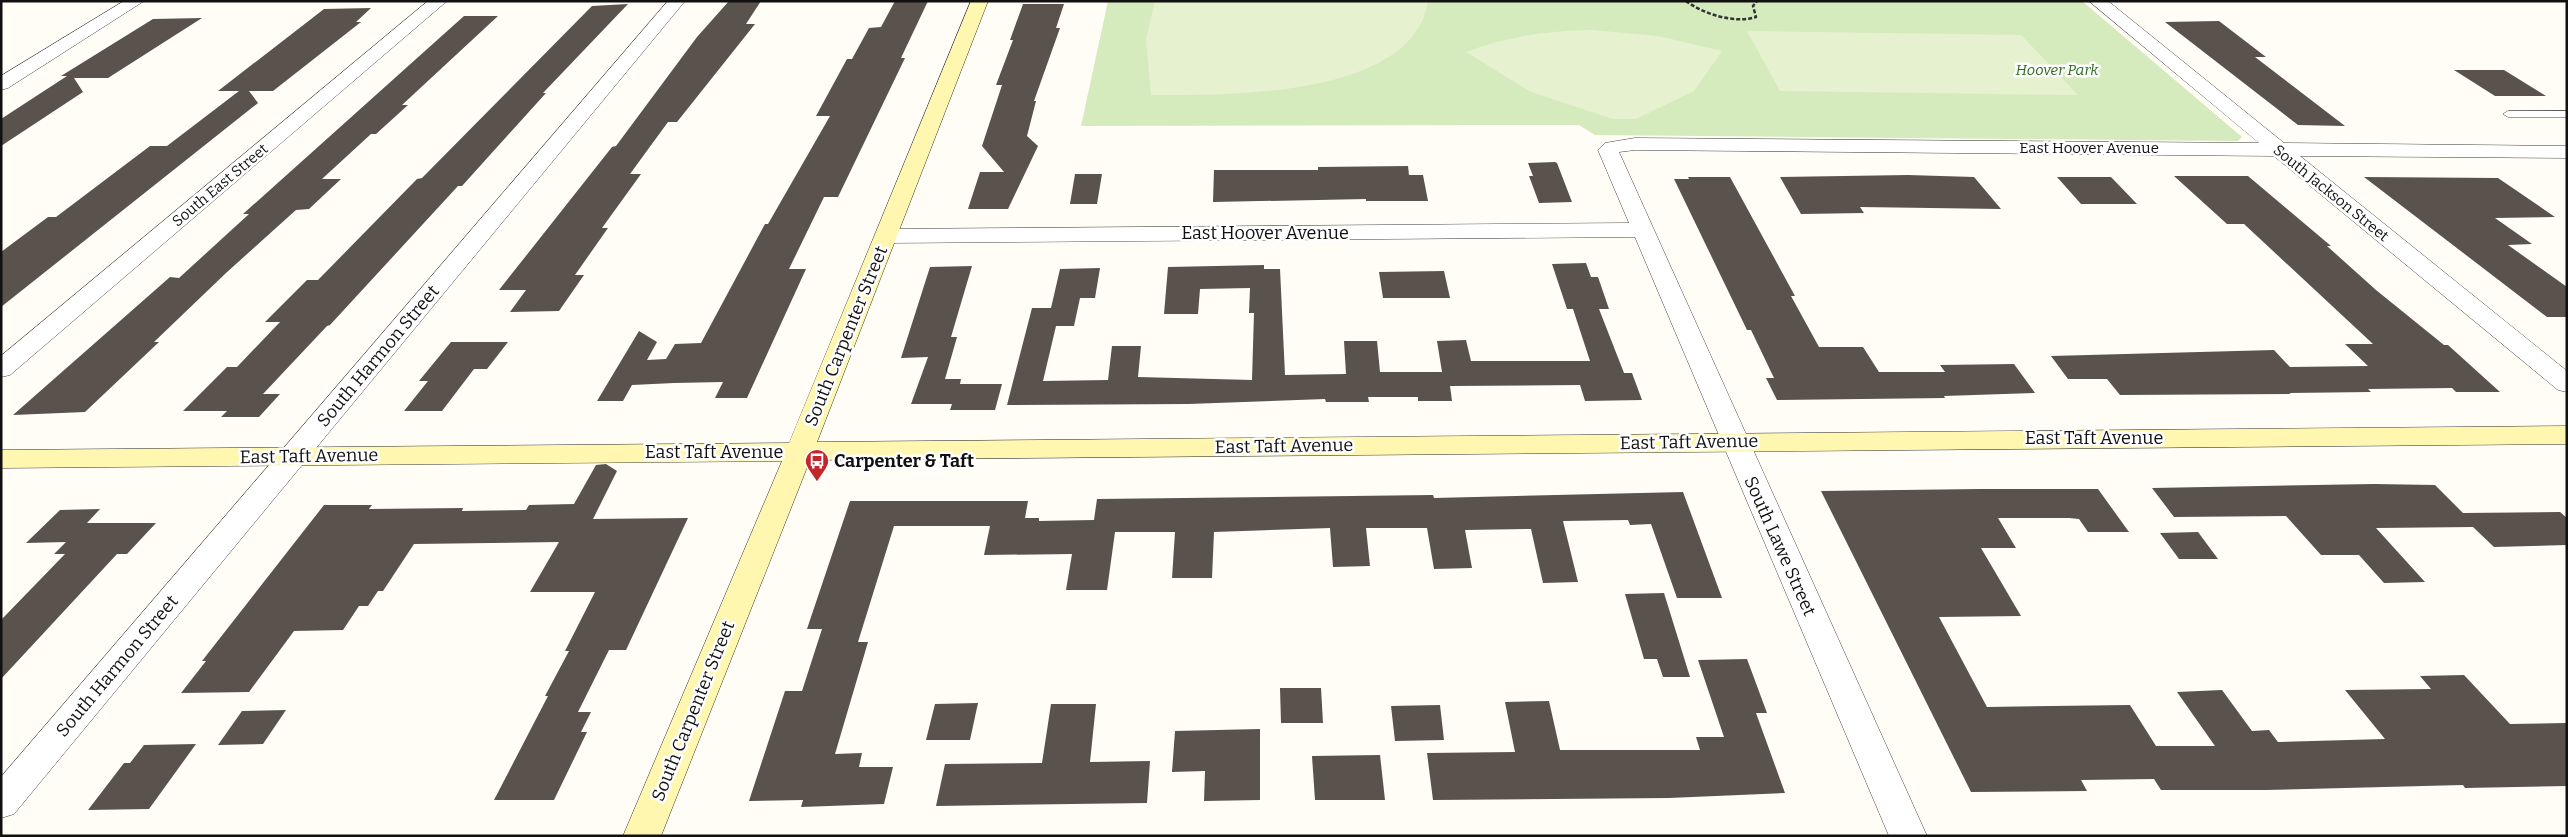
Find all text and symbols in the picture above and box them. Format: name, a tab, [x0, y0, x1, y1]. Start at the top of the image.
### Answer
park label: Hoover Park	[2016, 61, 2099, 79]
street label: South East Street	[168, 139, 272, 230]
street label: East Hoover Avenue	[2019, 139, 2159, 157]
street label: South Jackson Street	[2270, 141, 2393, 245]
street label: East Hoover Avenue	[1181, 222, 1349, 244]
street label: South Carpenter Street	[800, 242, 892, 429]
street label: South Harmon Street	[312, 280, 444, 431]
street label: East Taft Avenue	[2025, 427, 2163, 449]
street label: East Taft Avenue	[1620, 430, 1758, 454]
street label: East Taft Avenue	[1215, 434, 1353, 458]
street label: East Taft Avenue	[645, 441, 783, 463]
street label: East Taft Avenue	[240, 444, 378, 468]
bus stop icon: Carpenter & Taft	[804, 448, 830, 482]
place label: Carpenter & Taft	[834, 450, 974, 472]
street label: South Lawe Street	[1739, 473, 1821, 620]
street label: South Harmon Street	[51, 590, 183, 741]
street label: South Carpenter Street	[647, 617, 739, 804]

